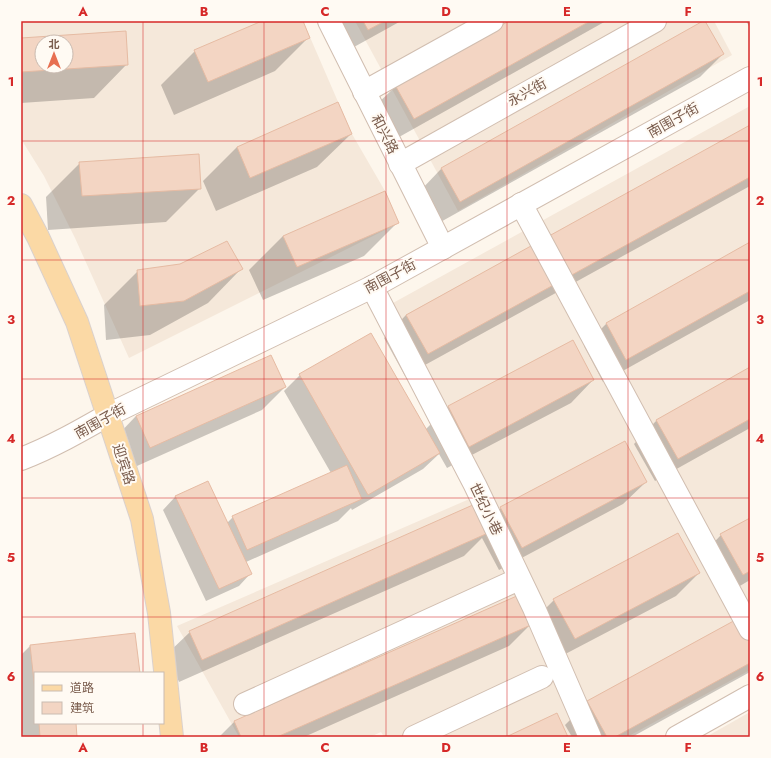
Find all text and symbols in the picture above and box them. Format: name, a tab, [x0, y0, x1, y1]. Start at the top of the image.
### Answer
text: A	[77, 2, 88, 21]
text: B	[200, 2, 209, 21]
text: C	[320, 2, 330, 21]
text: D	[441, 2, 451, 21]
text: E	[563, 2, 571, 21]
text: F	[684, 2, 692, 21]
north arrow	[34, 34, 74, 74]
text: 北	[49, 36, 60, 52]
text: 1	[8, 72, 14, 91]
text: 1	[757, 72, 763, 91]
street label: 永兴街	[504, 73, 550, 111]
street label: 南围子街	[644, 98, 702, 142]
street label: 和兴路	[367, 111, 403, 157]
text: 2	[7, 191, 15, 210]
text: 2	[756, 191, 764, 210]
street label: 南围子街	[361, 254, 419, 298]
text: 3	[7, 310, 15, 329]
text: 3	[756, 310, 764, 329]
street label: 南围子街	[71, 399, 129, 443]
text: 4	[6, 429, 16, 448]
text: 4	[755, 429, 765, 448]
street label: 迎宾路	[108, 441, 140, 487]
street label: 世纪小巷	[465, 479, 507, 539]
text: 5	[7, 548, 15, 567]
text: 5	[756, 548, 764, 567]
text: 6	[7, 667, 16, 686]
text: 6	[756, 667, 765, 686]
legend	[34, 672, 164, 724]
text: 道路	[70, 679, 94, 697]
text: 建筑	[70, 699, 94, 717]
text: A	[77, 738, 88, 757]
text: B	[200, 738, 209, 757]
text: C	[320, 738, 330, 757]
text: D	[441, 738, 451, 757]
text: E	[563, 738, 571, 757]
text: F	[684, 738, 692, 757]

